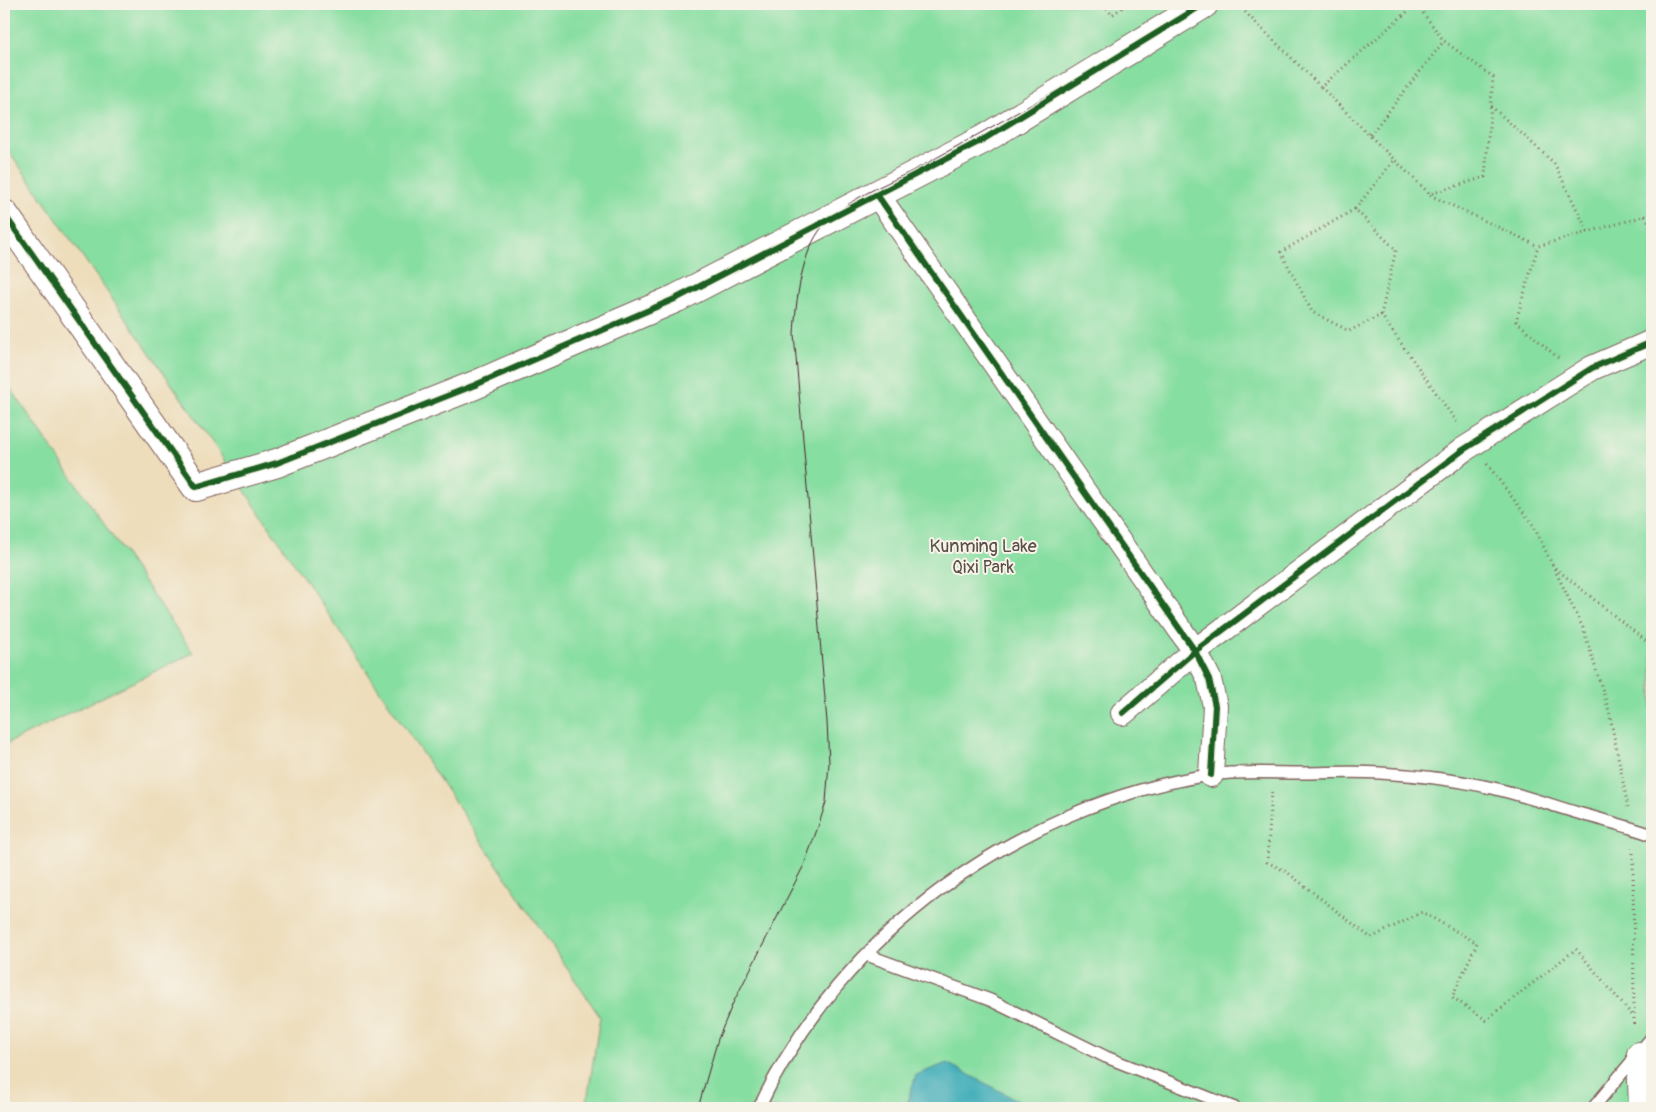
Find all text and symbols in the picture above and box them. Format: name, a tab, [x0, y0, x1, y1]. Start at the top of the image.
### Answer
park label: Kunming Lake Qixi Park	[929, 535, 1037, 579]

